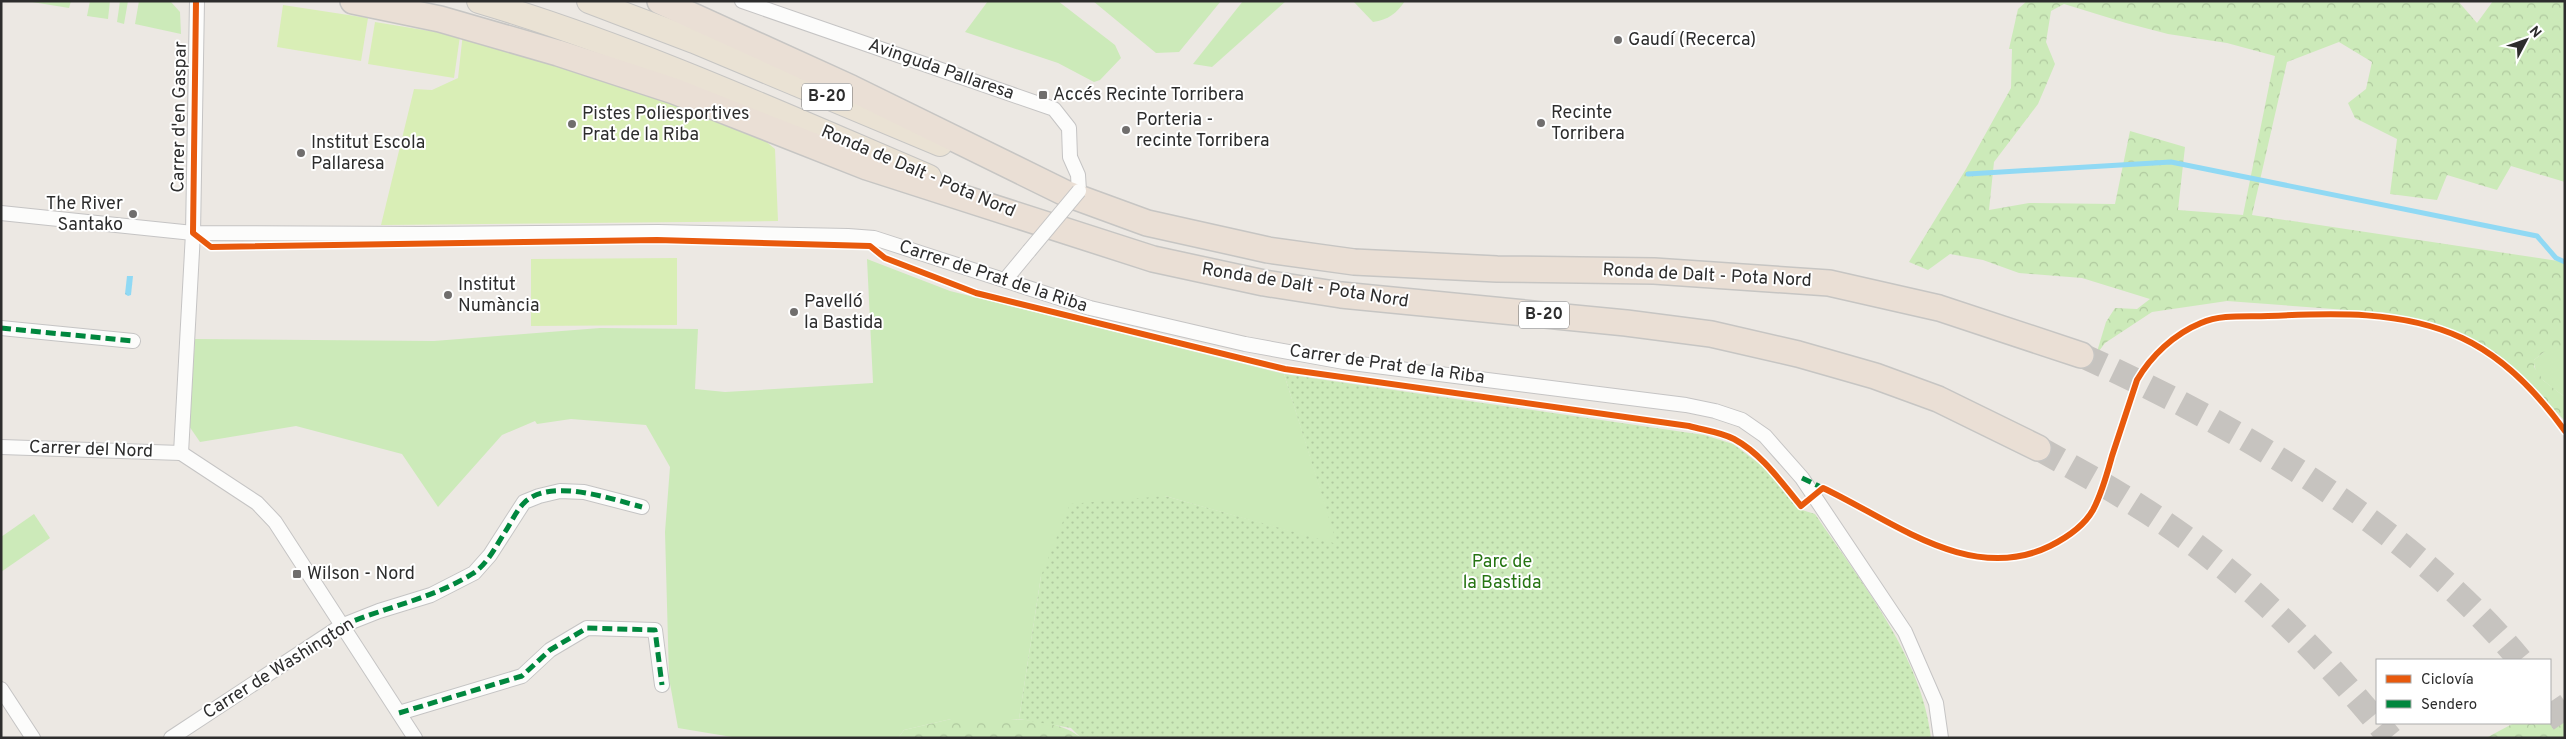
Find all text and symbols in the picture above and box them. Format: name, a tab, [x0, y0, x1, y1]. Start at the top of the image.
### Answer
north arrow	[2501, 15, 2551, 65]
text: N	[2525, 23, 2544, 42]
place label: Gaudí (Recerca)	[1628, 29, 1756, 52]
street label: Avinguda Pallaresa	[865, 34, 1017, 106]
marker: Gaudí (Recerca)	[1612, 34, 1624, 46]
street label: Carrer d'en Gaspar	[167, 41, 193, 193]
road number: B-20	[802, 84, 852, 110]
place label: Accés Recinte Torribera	[1053, 84, 1244, 107]
marker: Accés Recinte Torribera	[1037, 89, 1049, 101]
place label: Recinte Torribera	[1551, 102, 1625, 146]
place label: Pistes Poliesportives Prat de la Riba	[582, 103, 749, 147]
place label: Porteria - recinte Torribera	[1136, 109, 1269, 153]
marker: Recinte Torribera	[1535, 117, 1547, 129]
marker: Pistes Poliesportives Prat de la Riba	[566, 118, 578, 130]
street label: Ronda de Dalt - Pota Nord	[817, 121, 1019, 223]
marker: Porteria - recinte Torribera	[1120, 124, 1132, 136]
place label: Institut Escola Pallaresa	[311, 132, 425, 176]
marker: Institut Escola Pallaresa	[295, 147, 307, 159]
place label: The River Santako	[46, 193, 123, 237]
marker: The River Santako	[127, 208, 139, 220]
street label: Carrer de Prat de la Riba	[896, 236, 1090, 318]
street label: Ronda de Dalt - Pota Nord	[1200, 258, 1410, 314]
street label: Ronda de Dalt - Pota Nord	[1602, 259, 1812, 293]
place label: Institut Numància	[458, 274, 539, 318]
marker: Institut Numància	[442, 289, 454, 301]
place label: Pavelló la Bastida	[804, 291, 883, 335]
road number: B-20	[1519, 302, 1569, 328]
marker: Pavelló la Bastida	[788, 306, 800, 318]
street label: Carrer de Prat de la Riba	[1288, 340, 1486, 390]
street label: Carrer del Nord	[29, 436, 153, 464]
park label: Parc de la Bastida	[1463, 551, 1541, 595]
place label: Wilson - Nord	[307, 563, 415, 586]
marker: Wilson - Nord	[291, 568, 303, 580]
street label: Carrer de Washington	[199, 613, 359, 725]
legend	[2376, 659, 2551, 724]
text: Ciclovía	[2421, 671, 2474, 690]
text: Sendero	[2421, 696, 2477, 715]

